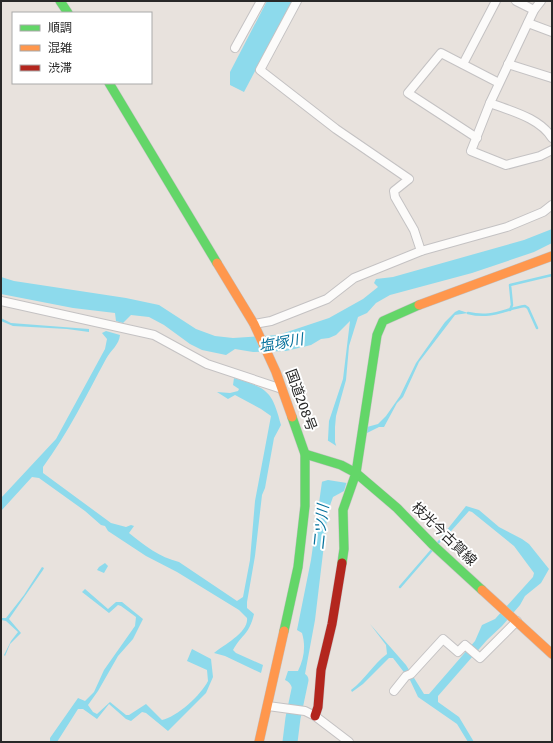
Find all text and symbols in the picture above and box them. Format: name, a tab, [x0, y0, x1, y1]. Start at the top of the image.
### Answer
legend	[12, 12, 152, 84]
text: 順調	[48, 21, 72, 35]
text: 混雑	[48, 41, 72, 55]
text: 渋滞	[48, 61, 72, 75]
water label: 塩塚川	[257, 330, 307, 356]
street label: 国道208号	[282, 367, 320, 433]
street label: 枝光今古賀線	[408, 499, 480, 569]
water label: 二ツ川	[310, 502, 333, 550]

